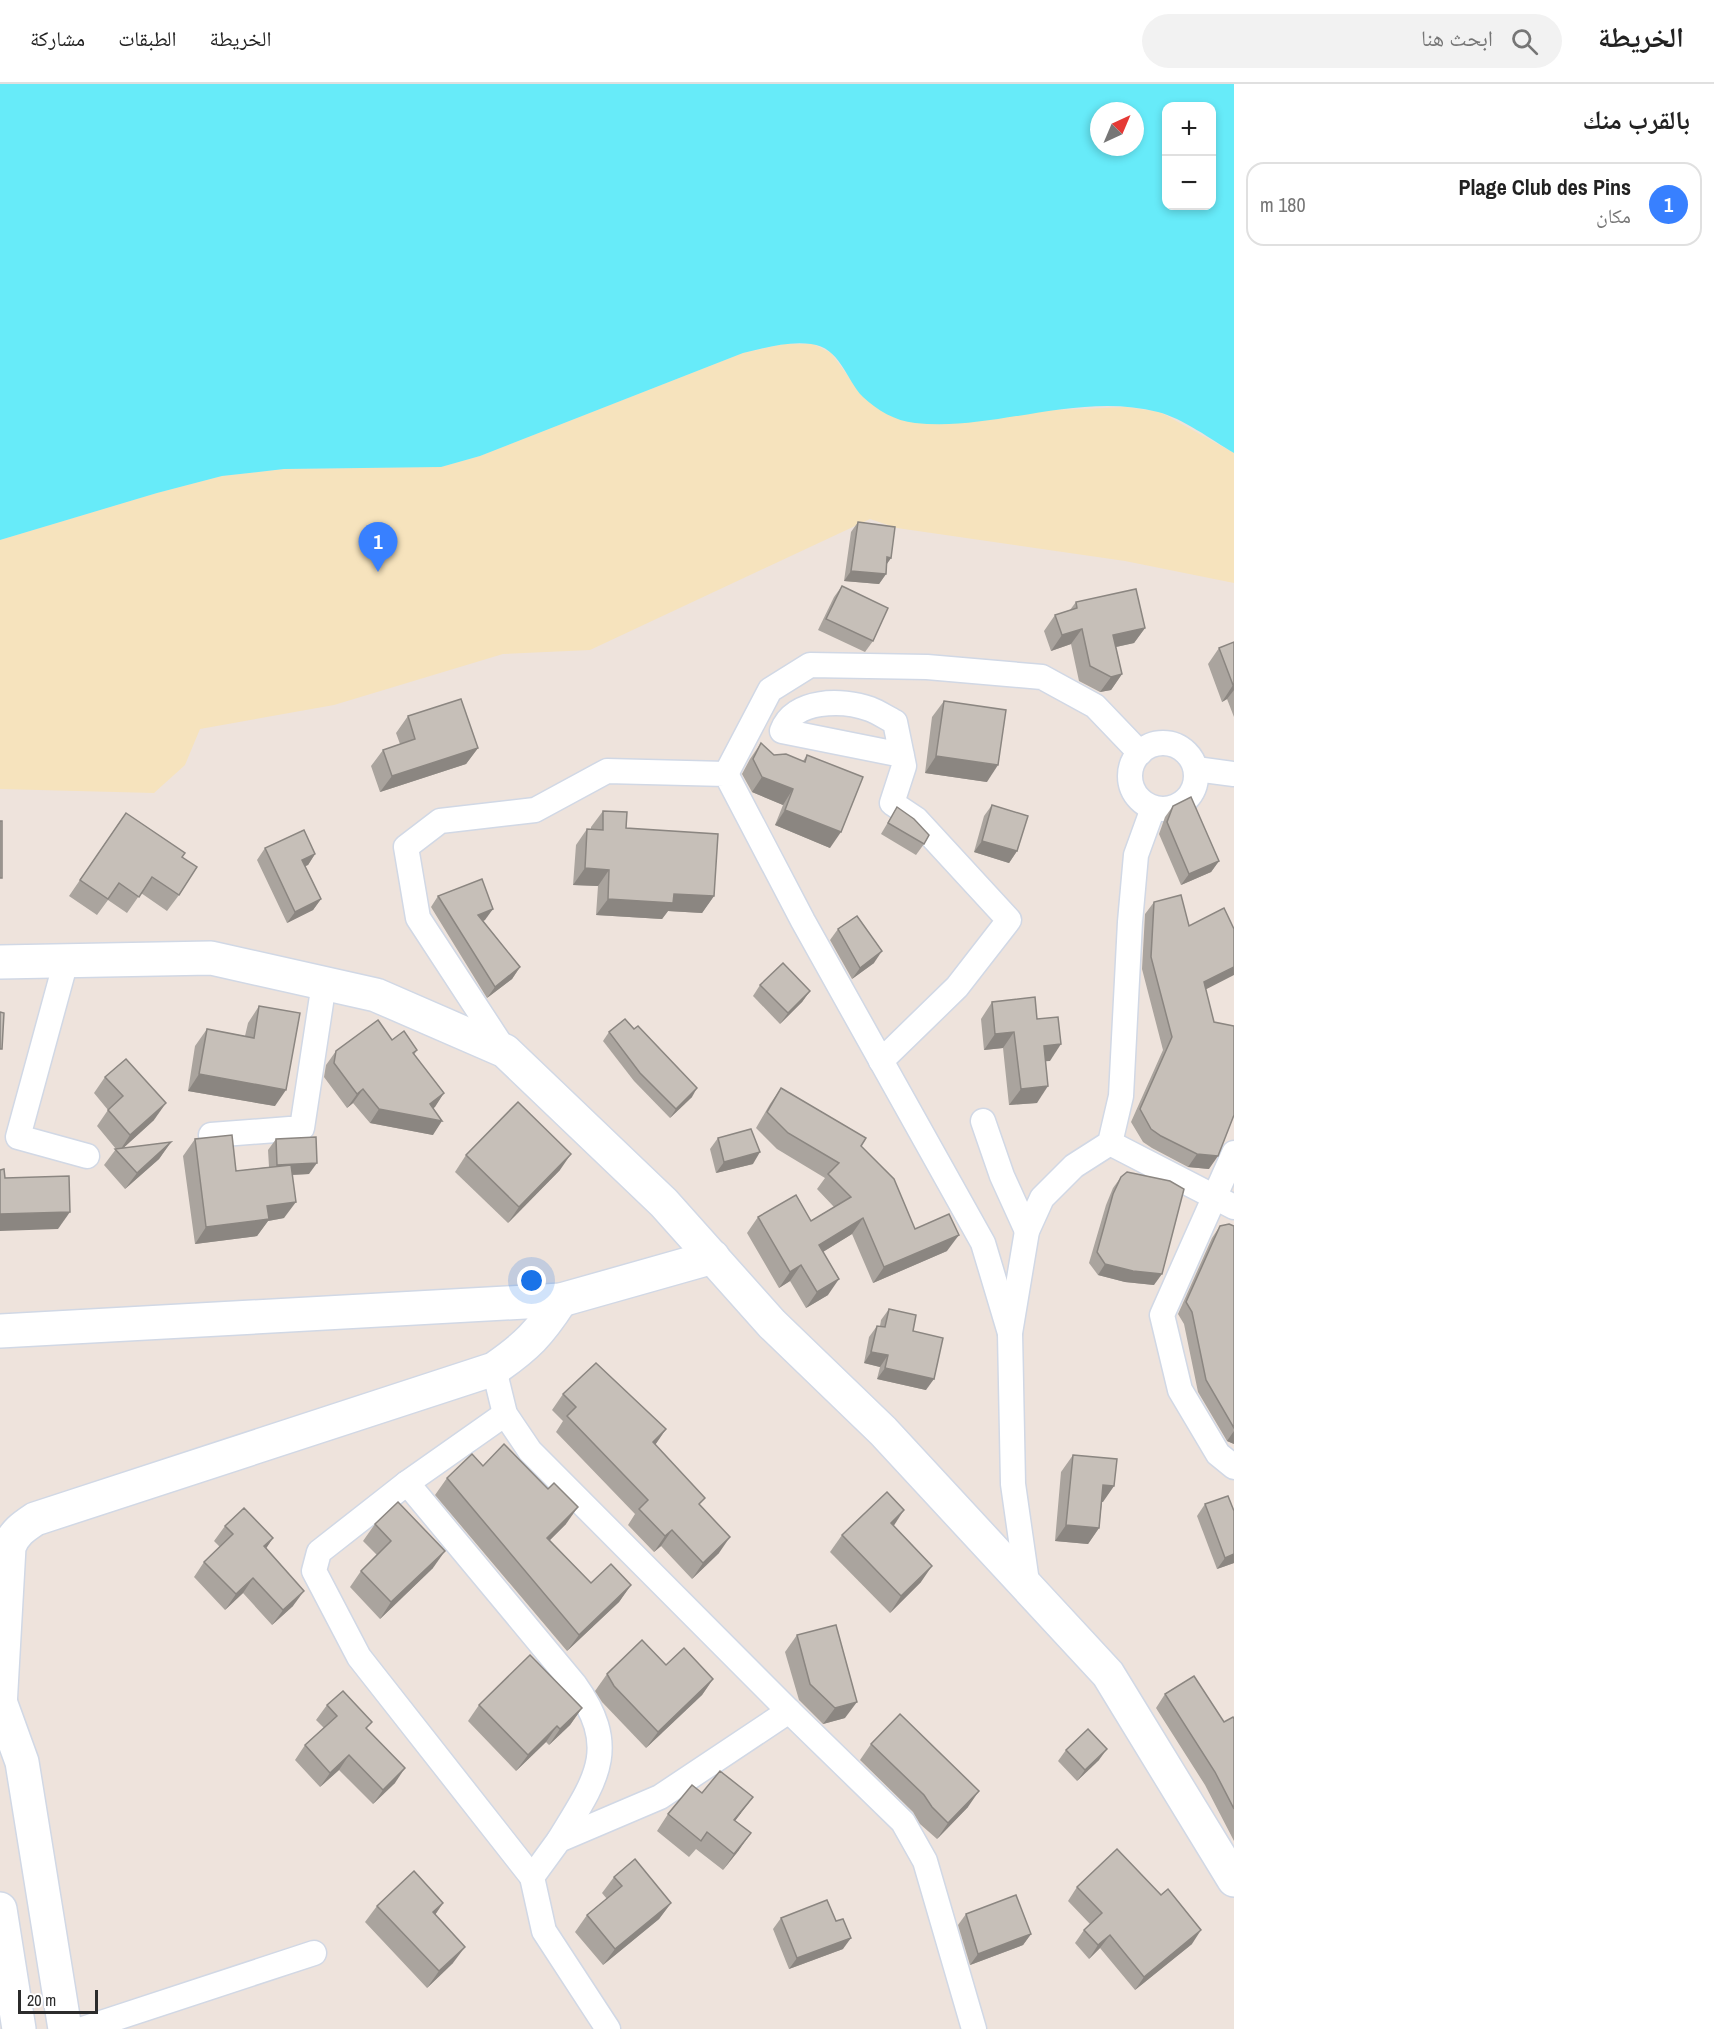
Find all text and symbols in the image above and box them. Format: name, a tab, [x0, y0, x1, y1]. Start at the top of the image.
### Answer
search box	[1142, 14, 1562, 68]
text: الخريطة	[1598, 18, 1684, 56]
text: ابحث هنا	[1421, 23, 1493, 53]
text: مشاركة	[30, 24, 85, 53]
text: الطبقات	[118, 24, 177, 53]
text: الخريطة	[210, 24, 271, 53]
icon: search	[1508, 25, 1541, 58]
north arrow	[1090, 102, 1144, 156]
map controls	[1162, 102, 1216, 210]
button: +	[1162, 102, 1216, 156]
text: بالقرب منك	[1583, 102, 1690, 137]
button: −	[1162, 156, 1216, 210]
text: Plage Club des Pins	[1459, 172, 1631, 202]
text: 180 m	[1260, 191, 1306, 218]
text: 1	[1664, 191, 1673, 218]
text: مكان	[1596, 202, 1631, 229]
pin: 1	[358, 522, 398, 572]
your location	[517, 1266, 546, 1295]
scale bar	[18, 1987, 98, 2014]
text: 20 m	[27, 1989, 56, 2011]

